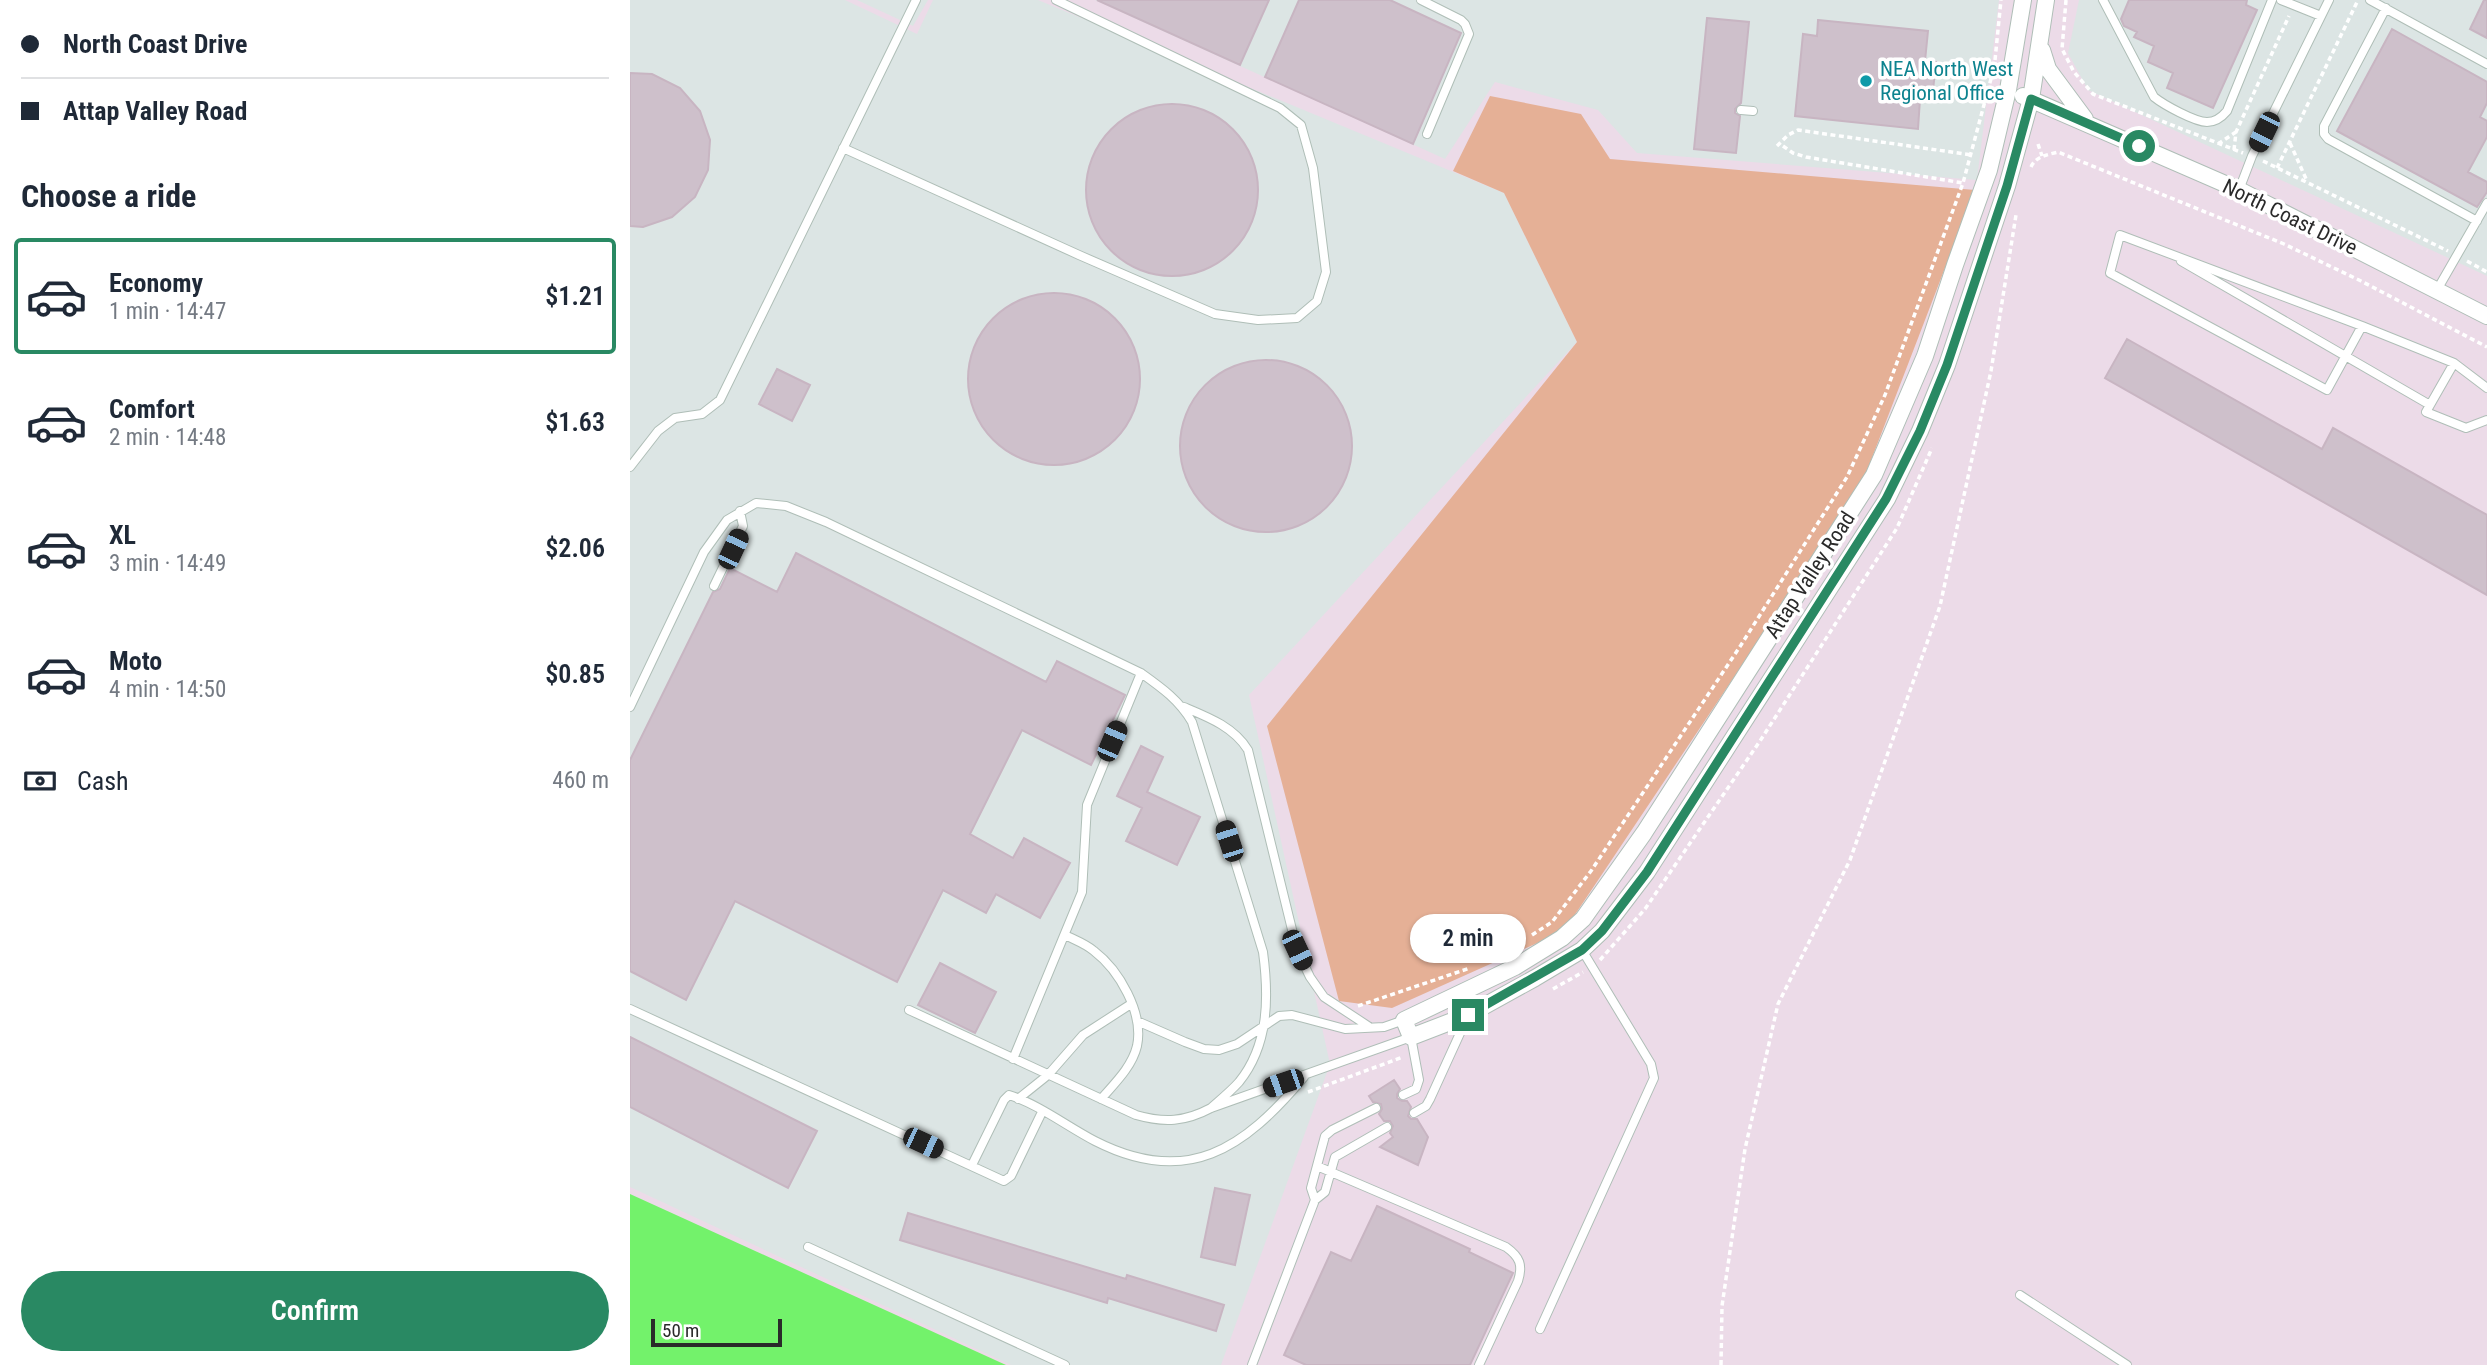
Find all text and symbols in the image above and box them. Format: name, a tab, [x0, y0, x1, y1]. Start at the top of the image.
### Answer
text: North Coast Drive	[63, 29, 247, 59]
place label: NEA North West Regional Office	[1880, 57, 2013, 105]
marker: NEA North West Regional Office	[1858, 73, 1874, 89]
text: Attap Valley Road	[63, 96, 247, 126]
car	[2246, 109, 2283, 155]
route start	[2123, 130, 2155, 162]
street label: North Coast Drive	[2219, 174, 2361, 260]
text: Choose a ride	[21, 177, 196, 215]
icon: car	[25, 265, 88, 328]
text: Economy	[109, 268, 203, 298]
text: $1.21	[545, 281, 605, 311]
text: 1 min · 14:47	[109, 298, 226, 325]
icon: car	[25, 391, 88, 454]
text: Comfort	[109, 394, 195, 424]
text: $1.63	[545, 407, 605, 437]
text: 2 min · 14:48	[109, 424, 226, 451]
street label: Attap Valley Road	[1760, 507, 1860, 643]
icon: car	[25, 517, 88, 580]
text: XL	[109, 520, 136, 550]
car	[715, 526, 752, 572]
text: $2.06	[545, 533, 605, 563]
text: 3 min · 14:49	[109, 550, 226, 577]
icon: car	[25, 643, 88, 706]
text: Moto	[109, 646, 162, 676]
text: $0.85	[545, 659, 605, 689]
text: 4 min · 14:50	[109, 676, 226, 703]
car	[1095, 718, 1130, 764]
icon: cash	[21, 762, 59, 800]
text: Cash	[77, 766, 129, 796]
text: 460 m	[552, 767, 609, 794]
car	[1213, 818, 1246, 864]
callout: 2 min	[1410, 914, 1526, 962]
text: 2 min	[1443, 925, 1493, 952]
car	[1279, 927, 1316, 973]
route end	[1452, 999, 1484, 1031]
car	[1260, 1066, 1307, 1100]
car	[900, 1125, 947, 1161]
button: Confirm	[21, 1271, 609, 1351]
scale bar	[651, 1316, 782, 1348]
text: 50 m	[662, 1319, 699, 1342]

